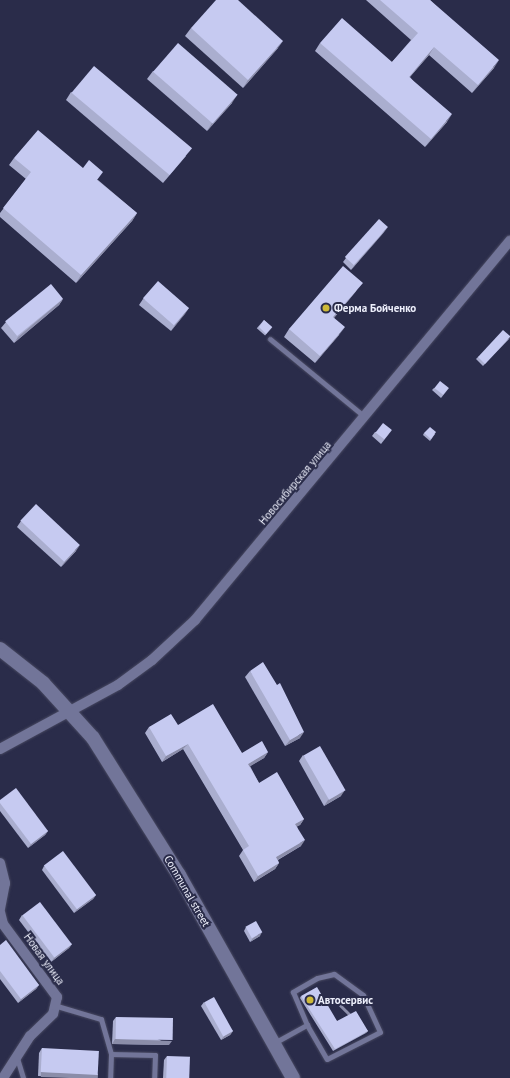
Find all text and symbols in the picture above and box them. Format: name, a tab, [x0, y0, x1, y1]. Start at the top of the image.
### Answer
place label: Ферма Бойченко	[334, 301, 416, 315]
marker: Ферма Бойченко	[321, 303, 331, 313]
street label: Новосибирская улица	[256, 438, 334, 528]
street label: Communal street	[161, 853, 213, 929]
street label: Новая улица	[21, 931, 67, 987]
place label: Автосервис	[318, 993, 373, 1007]
marker: Автосервис	[305, 995, 315, 1005]

